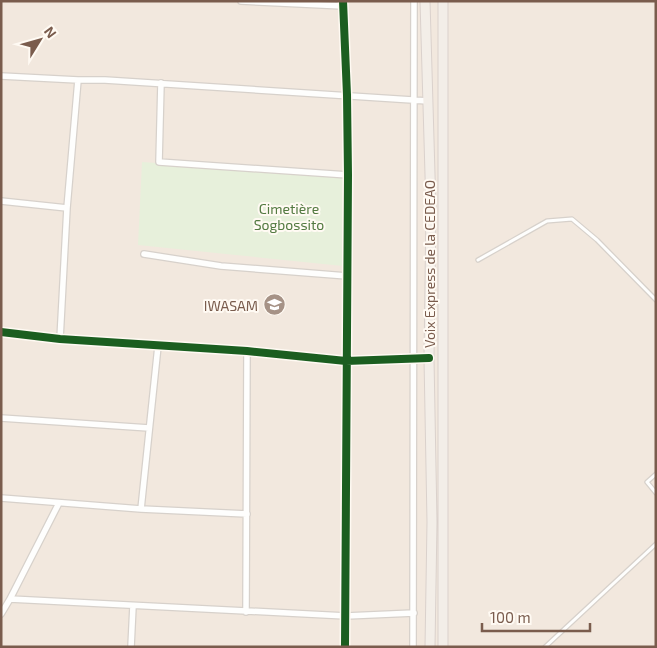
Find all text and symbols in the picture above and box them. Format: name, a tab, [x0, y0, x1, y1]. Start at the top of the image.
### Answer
north arrow	[15, 15, 65, 65]
text: N	[41, 23, 61, 41]
street label: Voix Express de la CEDEAO	[421, 180, 438, 348]
park label: Cimetière Sogbossito	[254, 200, 324, 233]
school or university icon: IWASAM	[262, 293, 286, 317]
place label: IWASAM	[204, 297, 258, 314]
scale bar	[482, 600, 590, 632]
text: 100 m	[490, 608, 531, 626]

